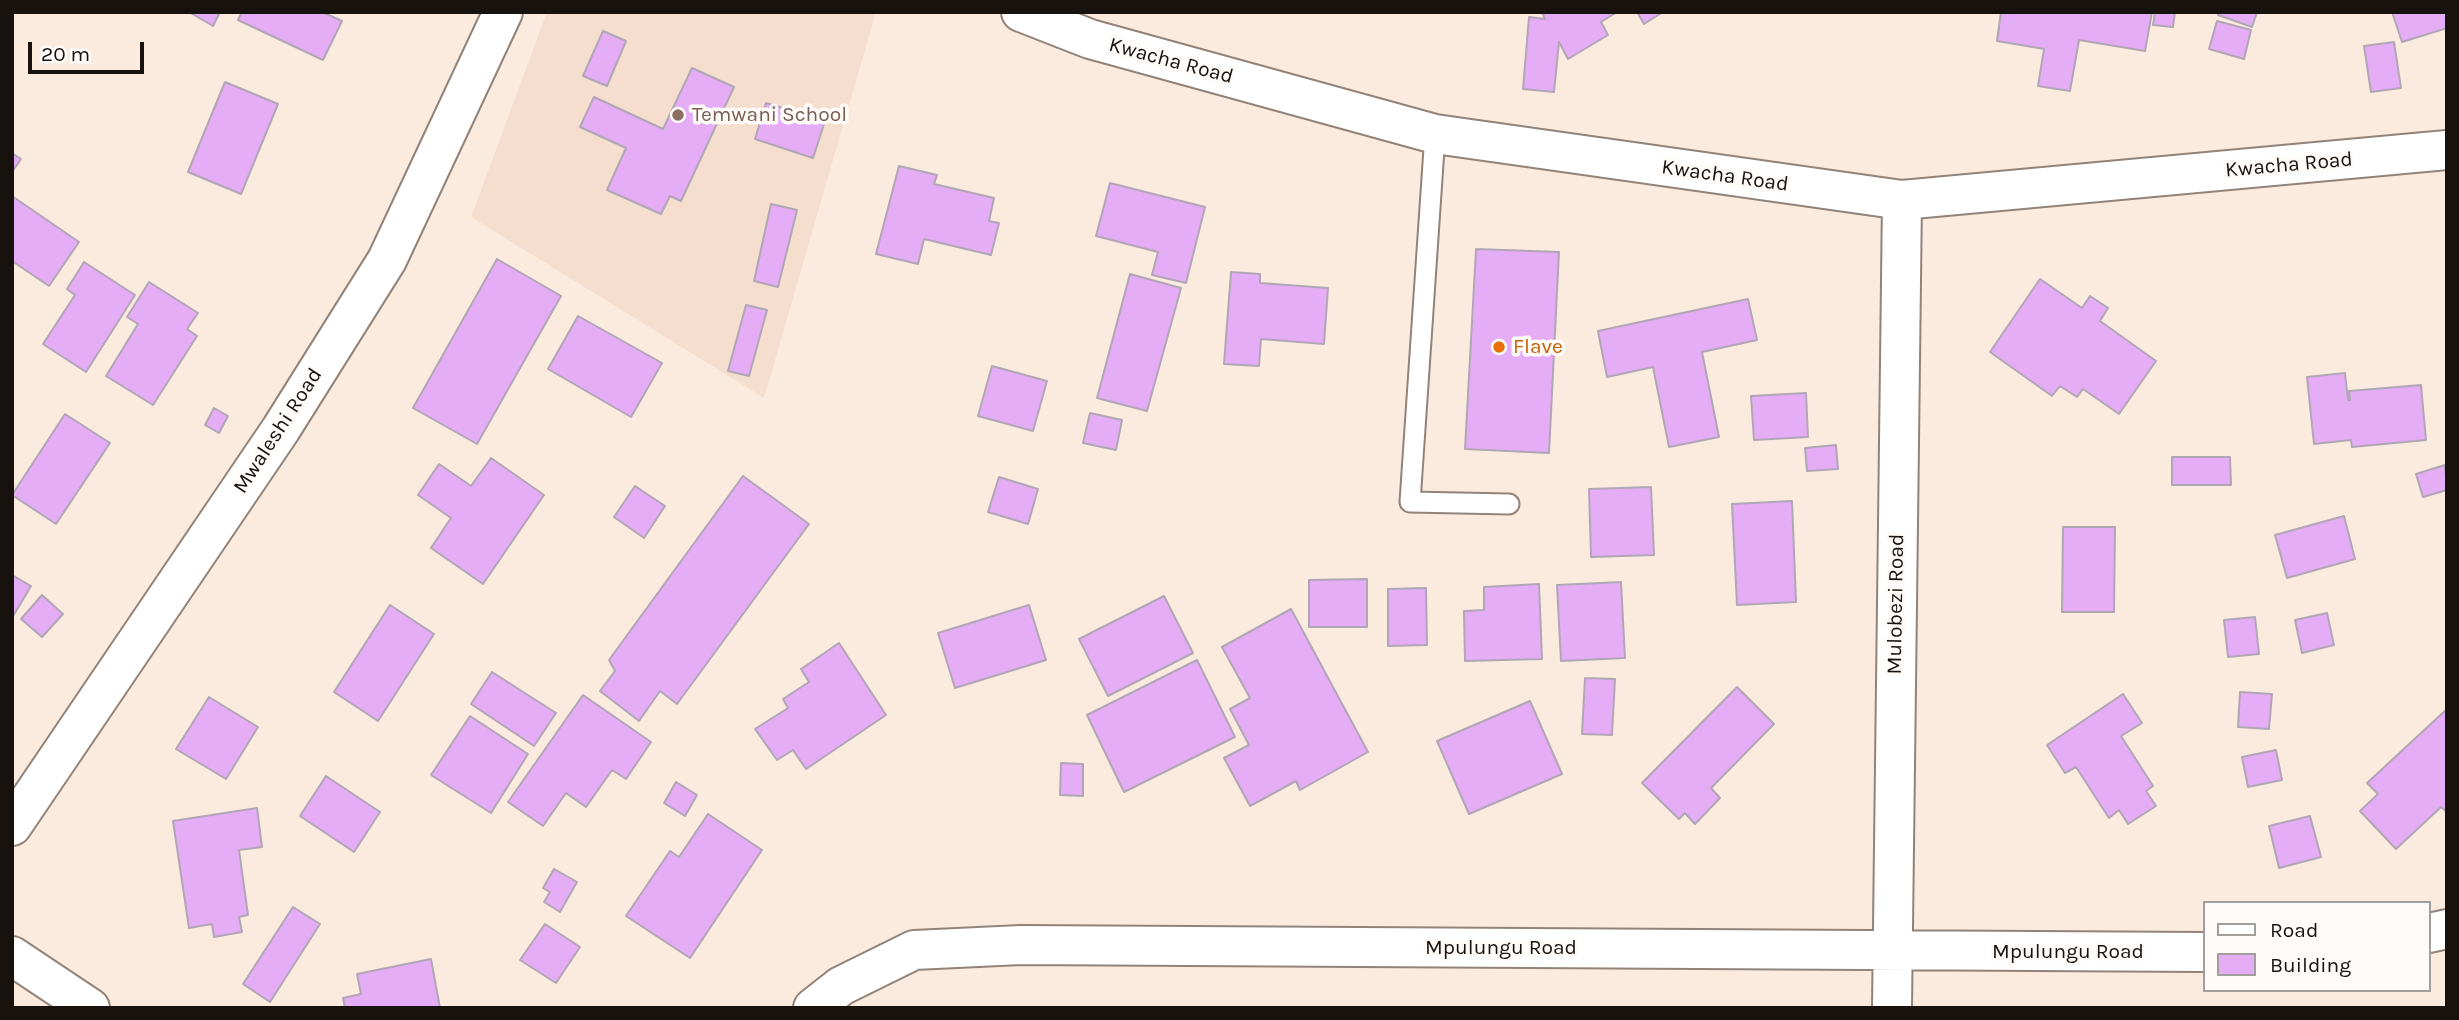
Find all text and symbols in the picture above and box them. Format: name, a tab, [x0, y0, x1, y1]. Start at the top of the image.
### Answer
scale bar	[32, 28, 147, 72]
street label: Kwacha Road	[1106, 32, 1236, 90]
text: 20 m	[41, 42, 90, 66]
place label: Temwani School	[692, 102, 847, 128]
marker: Temwani School	[670, 107, 686, 123]
street label: Kwacha Road	[2224, 147, 2354, 183]
street label: Kwacha Road	[1660, 155, 1790, 197]
place label: Flave	[1513, 334, 1563, 360]
marker: Flave	[1491, 339, 1507, 355]
street label: Mwaleshi Road	[228, 364, 328, 498]
street label: Mulobezi Road	[1882, 533, 1910, 675]
legend	[2204, 901, 2431, 992]
text: Road	[2270, 918, 2318, 942]
street label: Mpulungu Road	[1425, 935, 1577, 961]
street label: Mpulungu Road	[1992, 939, 2144, 965]
text: Building	[2270, 953, 2351, 977]

